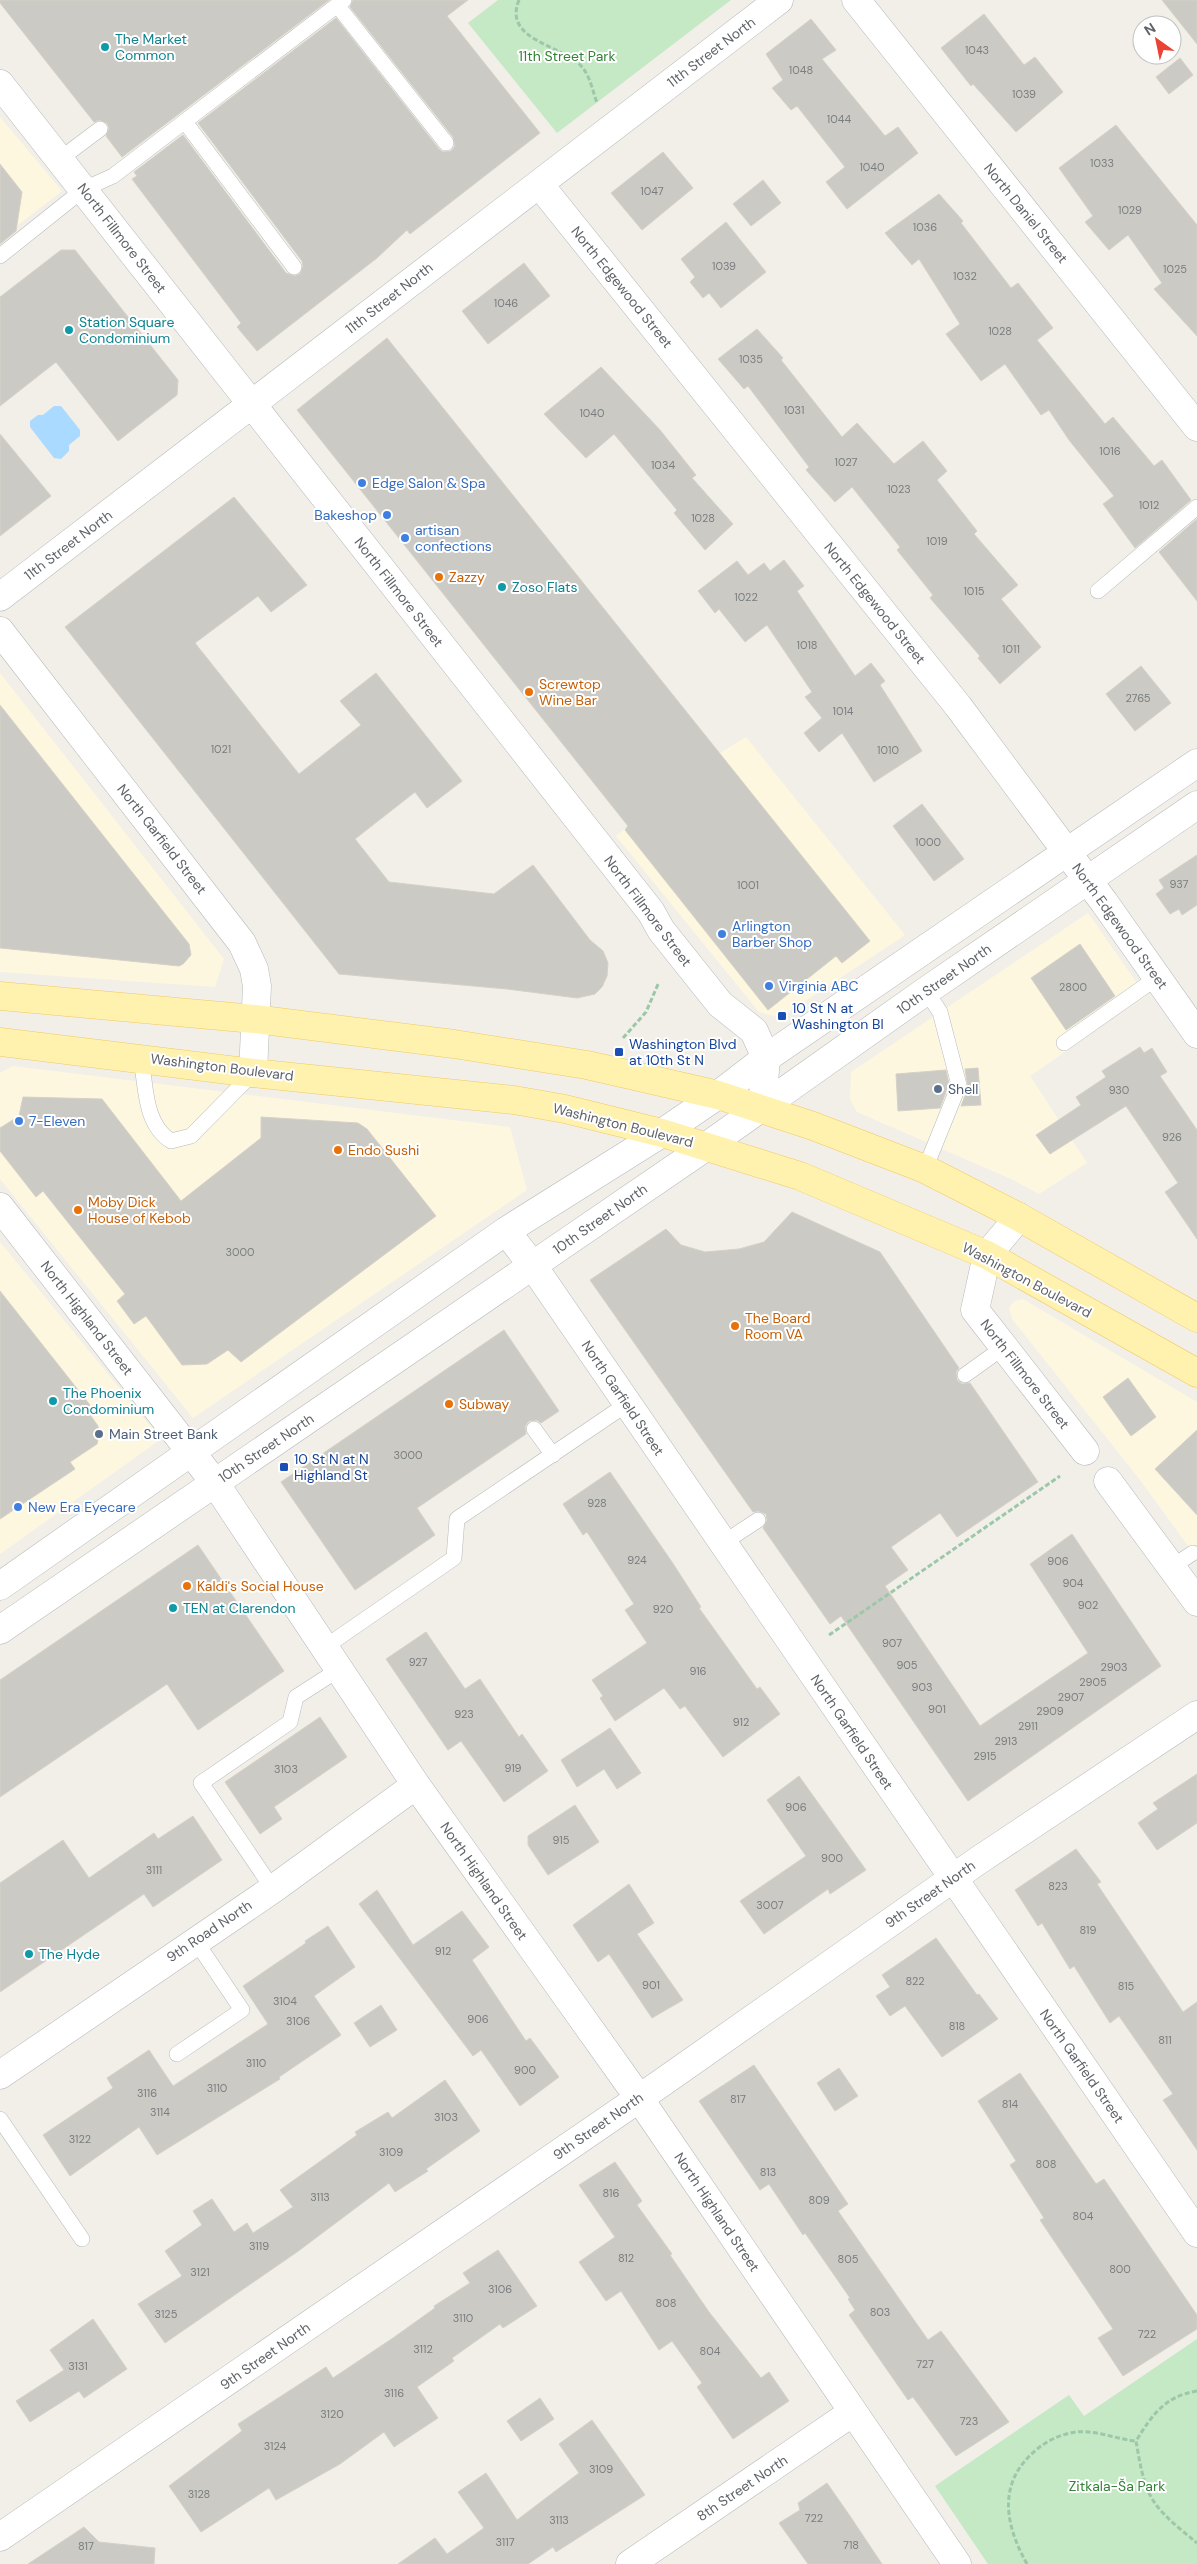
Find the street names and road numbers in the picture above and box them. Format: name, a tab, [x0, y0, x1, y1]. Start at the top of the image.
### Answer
street label: 11th Street North	[663, 13, 759, 91]
street label: North Daniel Street	[980, 159, 1072, 267]
street label: North Fillmore Street	[73, 179, 171, 297]
street label: North Edgewood Street	[567, 222, 677, 352]
street label: 11th Street North	[342, 258, 436, 338]
street label: 11th Street North	[20, 506, 116, 584]
street label: North Fillmore Street	[350, 533, 448, 651]
street label: North Edgewood Street	[820, 538, 930, 668]
street label: North Garfield Street	[113, 780, 211, 898]
street label: North Fillmore Street	[600, 852, 696, 970]
street label: North Edgewood Street	[1068, 859, 1172, 993]
street label: 10th Street North	[893, 940, 995, 1018]
street label: Washington Boulevard	[149, 1049, 295, 1085]
street label: Washington Boulevard	[551, 1099, 695, 1151]
street label: 10th Street North	[549, 1180, 651, 1258]
street label: Washington Boulevard	[959, 1238, 1095, 1322]
street label: North Highland Street	[37, 1257, 137, 1379]
street label: North Fillmore Street	[976, 1315, 1074, 1433]
street label: North Garfield Street	[578, 1337, 668, 1459]
street label: 10th Street North	[215, 1409, 317, 1487]
street label: North Garfield Street	[807, 1671, 897, 1793]
street label: North Highland Street	[436, 1818, 532, 1944]
street label: 9th Street North	[881, 1856, 979, 1932]
street label: 9th Road North	[163, 1896, 255, 1966]
street label: North Garfield Street	[1036, 2006, 1128, 2126]
street label: 9th Street North	[549, 2088, 647, 2164]
street label: North Highland Street	[670, 2149, 764, 2275]
street label: 9th Street North	[216, 2318, 314, 2394]
street label: 8th Street North	[693, 2451, 791, 2525]

